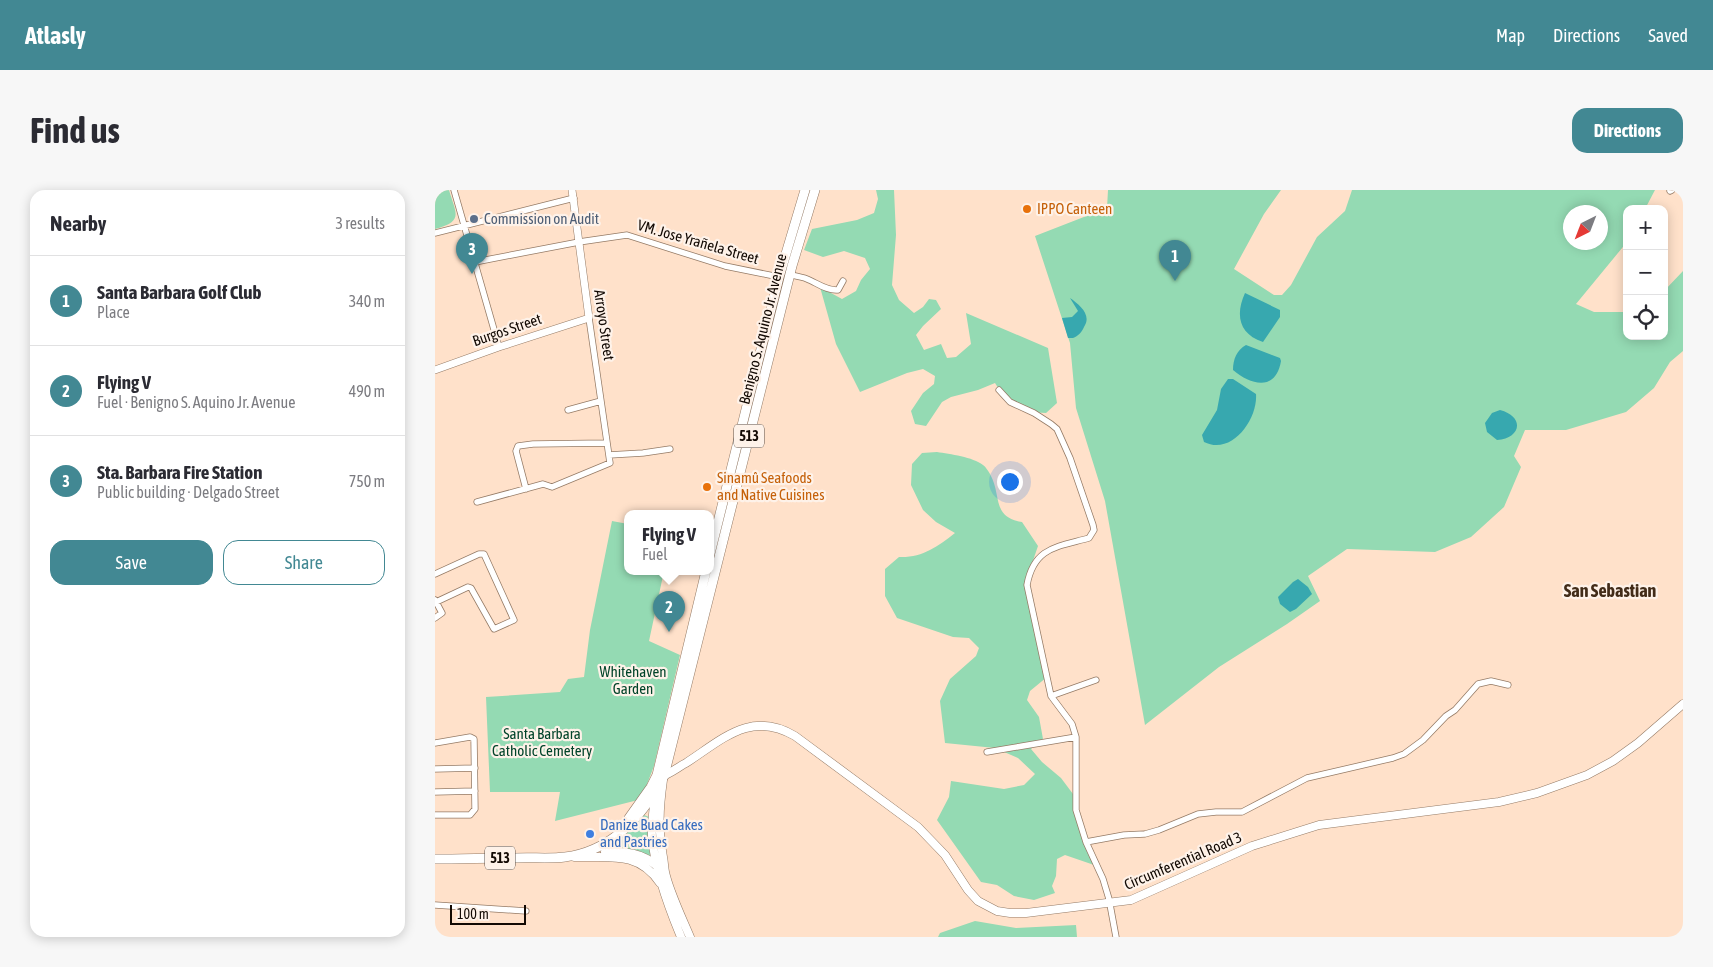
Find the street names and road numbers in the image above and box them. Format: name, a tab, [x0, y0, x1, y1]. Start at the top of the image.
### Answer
street label: VM. Jose Yrañela Street	[636, 216, 761, 267]
street label: Benigno S. Aquino Jr. Avenue	[736, 251, 790, 406]
street label: Arroyo Street	[591, 289, 618, 361]
street label: Burgos Street	[470, 310, 544, 349]
road number: 513	[734, 425, 764, 448]
street label: Circumferential Road 3	[1121, 828, 1244, 893]
road number: 513	[485, 846, 515, 870]

